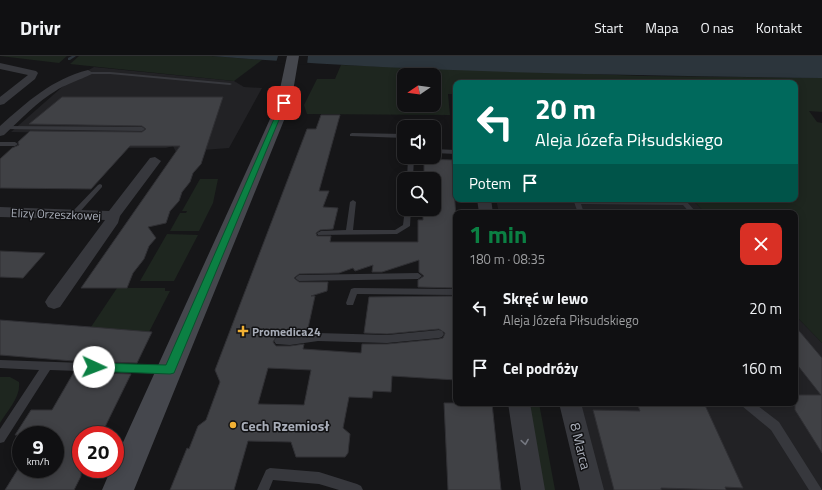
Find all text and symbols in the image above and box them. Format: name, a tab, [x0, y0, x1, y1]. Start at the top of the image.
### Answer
text: Drivr	[20, 13, 61, 42]
text: Start	[594, 17, 623, 38]
text: Mapa	[645, 17, 678, 38]
text: O nas	[700, 17, 734, 38]
text: Kontakt	[756, 17, 802, 38]
north arrow	[397, 68, 441, 112]
map controls	[397, 68, 441, 216]
pin	[267, 86, 301, 120]
text: 20 m	[535, 87, 596, 130]
icon: arrive	[273, 92, 295, 114]
icon: left	[469, 96, 521, 148]
button: sound	[397, 120, 441, 164]
text: Aleja Józefa Piłsudskiego	[535, 126, 723, 153]
button: search	[397, 172, 441, 216]
text: Potem	[469, 172, 511, 195]
icon: arrive	[519, 172, 541, 194]
street label: Elizy Orzeszkowej	[11, 203, 101, 225]
text: 1 min	[469, 216, 527, 252]
button: close	[740, 223, 782, 265]
text: 180 m · 08:35	[469, 249, 545, 269]
text: Skręć w lewo	[503, 287, 588, 310]
icon: left	[469, 297, 491, 319]
text: 20 m	[749, 297, 782, 320]
text: Aleja Józefa Piłsudskiego	[503, 310, 639, 330]
place label: Promedica24	[252, 322, 321, 341]
marker: Promedica24	[237, 325, 249, 337]
position arrow	[73, 346, 115, 388]
icon: arrive	[469, 357, 491, 379]
text: Cel podróży	[503, 357, 578, 380]
text: 160 m	[741, 357, 782, 380]
place label: Cech Rzemiosł	[241, 415, 330, 436]
marker: Cech Rzemiosł	[228, 420, 238, 430]
street label: 8 Marca	[565, 420, 597, 472]
speed limit sign: 20	[72, 426, 124, 478]
text: 9	[32, 431, 44, 462]
one-way arrow	[520, 438, 529, 445]
text: km/h	[27, 454, 49, 469]

